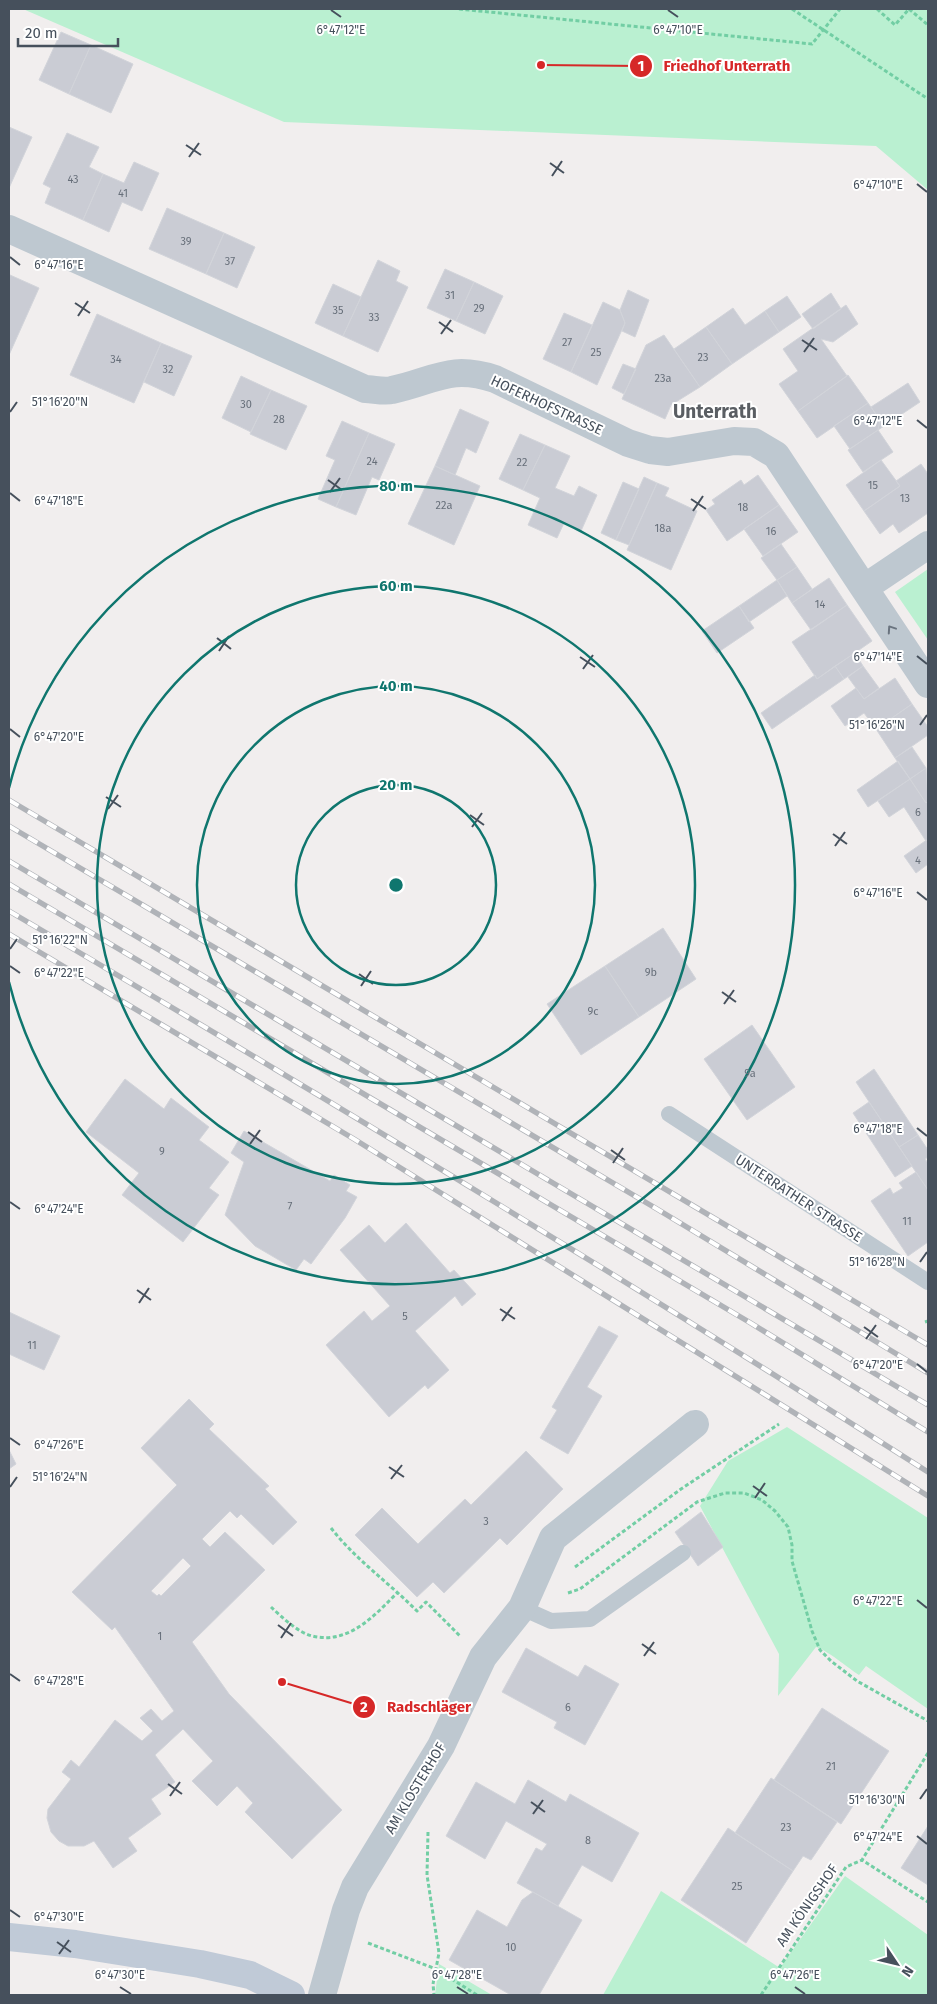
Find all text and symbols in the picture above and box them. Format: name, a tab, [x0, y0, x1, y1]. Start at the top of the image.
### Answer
scale bar	[18, 15, 118, 47]
text: 6°47'12"E	[316, 23, 366, 37]
text: 6°47'10"E	[653, 23, 703, 37]
text: 20 m	[25, 24, 58, 42]
callout: Friedhof Unterrath	[628, 51, 800, 81]
text: 1	[638, 57, 644, 75]
text: Friedhof Unterrath	[663, 57, 791, 75]
house number: 43	[67, 173, 79, 186]
text: 6°47'10"E	[853, 178, 903, 192]
house number: 41	[118, 187, 128, 200]
house number: 39	[180, 235, 192, 248]
house number: 37	[225, 255, 235, 268]
text: 6°47'16"E	[34, 258, 84, 272]
house number: 31	[445, 289, 455, 302]
house number: 29	[473, 302, 485, 315]
house number: 35	[333, 304, 344, 317]
house number: 33	[369, 311, 379, 324]
house number: 27	[562, 336, 572, 349]
house number: 25	[591, 346, 602, 359]
house number: 23	[698, 351, 708, 364]
house number: 34	[110, 353, 122, 366]
house number: 32	[163, 363, 173, 376]
street label: HOFERHOFSTRASSE	[488, 372, 605, 439]
house number: 23a	[655, 372, 671, 385]
text: 51°16'20"N	[32, 395, 88, 409]
house number: 30	[240, 398, 252, 411]
district label: Unterrath	[673, 400, 757, 423]
house number: 28	[273, 413, 285, 426]
text: 6°47'12"E	[853, 414, 903, 428]
house number: 24	[367, 455, 378, 468]
house number: 22	[517, 456, 527, 469]
text: 80 m	[379, 477, 413, 495]
house number: 15	[868, 479, 879, 492]
house number: 13	[900, 492, 910, 505]
text: 6°47'18"E	[34, 494, 84, 508]
house number: 22a	[436, 499, 452, 512]
house number: 18	[738, 501, 748, 514]
house number: 18a	[655, 522, 671, 535]
house number: 16	[766, 525, 776, 538]
text: 60 m	[379, 577, 413, 595]
house number: 14	[815, 598, 825, 611]
one-way arrow	[888, 625, 897, 634]
text: 6°47'14"E	[854, 650, 902, 664]
text: 40 m	[379, 677, 413, 695]
text: 51°16'26"N	[849, 718, 905, 732]
text: 6°47'20"E	[34, 730, 84, 744]
text: 20 m	[380, 776, 412, 794]
house number: 6	[915, 806, 921, 819]
house number: 4	[915, 854, 921, 867]
centre of rings	[387, 876, 405, 894]
text: 6°47'16"E	[853, 886, 903, 900]
text: 51°16'22"N	[32, 933, 88, 947]
text: 6°47'22"E	[34, 966, 84, 980]
house number: 9b	[645, 966, 657, 979]
house number: 9c	[587, 1005, 599, 1018]
house number: 9a	[744, 1067, 756, 1080]
text: 6°47'18"E	[853, 1122, 903, 1136]
house number: 9	[159, 1145, 165, 1158]
street label: UNTERRATHER STRASSE	[732, 1151, 865, 1246]
house number: 7	[288, 1200, 293, 1213]
text: 6°47'24"E	[34, 1202, 84, 1216]
house number: 11	[902, 1215, 912, 1228]
text: 51°16'28"N	[849, 1255, 905, 1269]
house number: 5	[402, 1310, 408, 1323]
house number: 11	[27, 1339, 37, 1352]
text: 6°47'20"E	[853, 1358, 903, 1372]
text: 6°47'26"E	[34, 1438, 84, 1452]
text: 51°16'24"N	[32, 1470, 88, 1484]
house number: 3	[483, 1515, 489, 1528]
text: 6°47'22"E	[853, 1594, 903, 1608]
house number: 1	[158, 1630, 162, 1643]
text: 6°47'28"E	[34, 1674, 84, 1688]
callout: Radschläger	[352, 1692, 481, 1722]
text: 2	[360, 1698, 368, 1716]
text: Radschläger	[387, 1698, 472, 1716]
house number: 6	[565, 1701, 571, 1714]
street label: AM KLOSTERHOF	[381, 1739, 449, 1837]
house number: 21	[826, 1760, 836, 1773]
text: 51°16'30"N	[849, 1793, 905, 1807]
house number: 23	[781, 1821, 791, 1834]
text: 6°47'24"E	[853, 1830, 903, 1844]
house number: 8	[585, 1834, 591, 1847]
street label: AM KÖNIGSHOF	[772, 1860, 842, 1950]
house number: 25	[732, 1880, 743, 1893]
text: 6°47'30"E	[34, 1910, 84, 1924]
north arrow	[872, 1939, 922, 1989]
house number: 10	[506, 1941, 516, 1954]
text: N	[898, 1962, 917, 1980]
text: 6°47'30"E	[95, 1968, 145, 1982]
text: 6°47'28"E	[432, 1968, 482, 1982]
text: 6°47'26"E	[770, 1968, 820, 1982]

